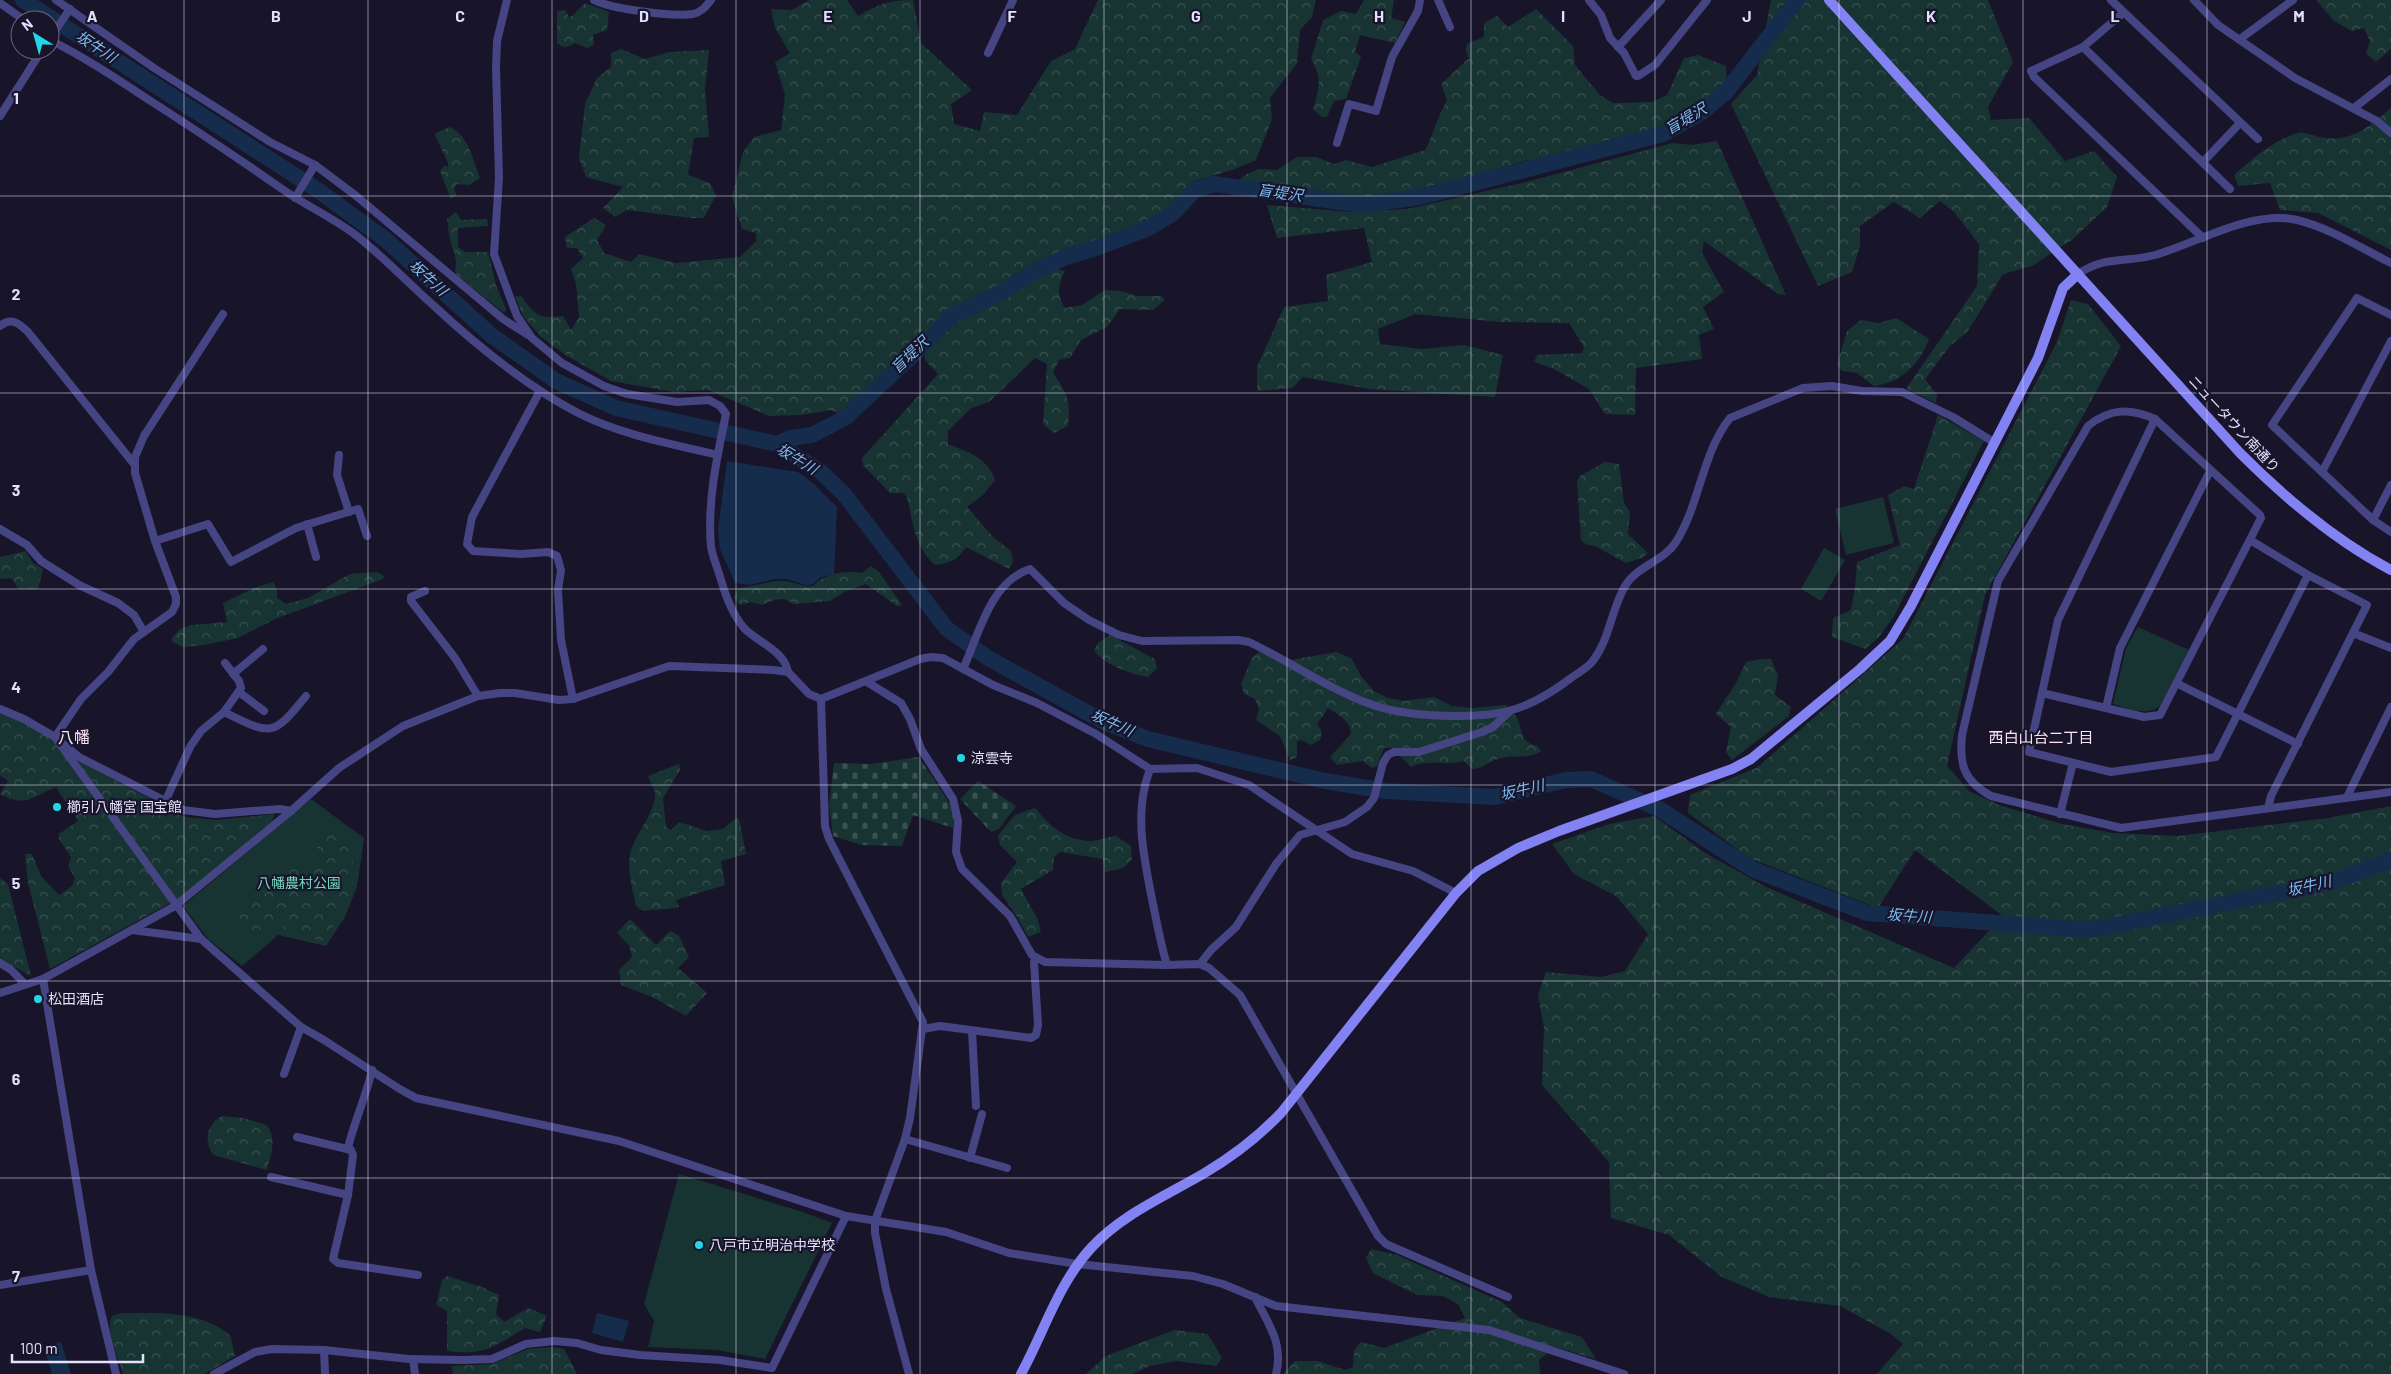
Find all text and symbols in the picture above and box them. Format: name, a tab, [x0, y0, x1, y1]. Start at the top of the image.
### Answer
text: A	[87, 6, 98, 25]
text: B	[271, 6, 281, 25]
text: C	[455, 6, 465, 25]
text: D	[639, 6, 649, 25]
text: E	[823, 6, 833, 25]
text: F	[1008, 6, 1017, 25]
text: G	[1191, 6, 1201, 25]
text: H	[1374, 6, 1384, 25]
text: I	[1561, 6, 1565, 25]
text: J	[1742, 6, 1752, 25]
text: K	[1926, 6, 1936, 25]
text: L	[2110, 6, 2120, 25]
text: M	[2293, 6, 2305, 25]
north arrow	[10, 10, 60, 60]
text: N	[18, 15, 36, 34]
water label: 坂牛川	[73, 26, 122, 67]
text: 1	[13, 88, 19, 107]
water label: 盲堤沢	[1662, 98, 1711, 137]
water label: 盲堤沢	[1257, 180, 1306, 204]
water label: 坂牛川	[406, 256, 453, 300]
text: 2	[12, 284, 21, 303]
water label: 盲堤沢	[887, 331, 933, 376]
street label: ニュータウン南通り	[2185, 372, 2284, 476]
water label: 坂牛川	[774, 439, 823, 478]
text: 3	[12, 480, 20, 499]
text: 4	[11, 677, 21, 696]
water label: 坂牛川	[1088, 705, 1138, 740]
district label: 八幡	[58, 727, 90, 746]
district label: 西白山台二丁目	[1988, 728, 2094, 746]
place label: 涼雲寺	[971, 749, 1013, 766]
marker: 涼雲寺	[955, 752, 967, 764]
water label: 坂牛川	[1498, 775, 1548, 803]
place label: 櫛引八幡宮 国宝館	[67, 798, 182, 815]
marker: 櫛引八幡宮 国宝館	[51, 801, 63, 813]
water label: 坂牛川	[2285, 871, 2335, 899]
text: 5	[12, 873, 21, 892]
park label: 八幡農村公園	[257, 874, 341, 891]
water label: 坂牛川	[1886, 904, 1934, 926]
place label: 松田酒店	[48, 990, 104, 1007]
marker: 松田酒店	[32, 993, 44, 1005]
text: 6	[12, 1069, 21, 1088]
place label: 八戸市立明治中学校	[709, 1236, 835, 1253]
marker: 八戸市立明治中学校	[693, 1239, 705, 1251]
text: 7	[12, 1266, 20, 1285]
scale bar	[12, 1332, 144, 1364]
text: 100 m	[20, 1339, 58, 1357]

